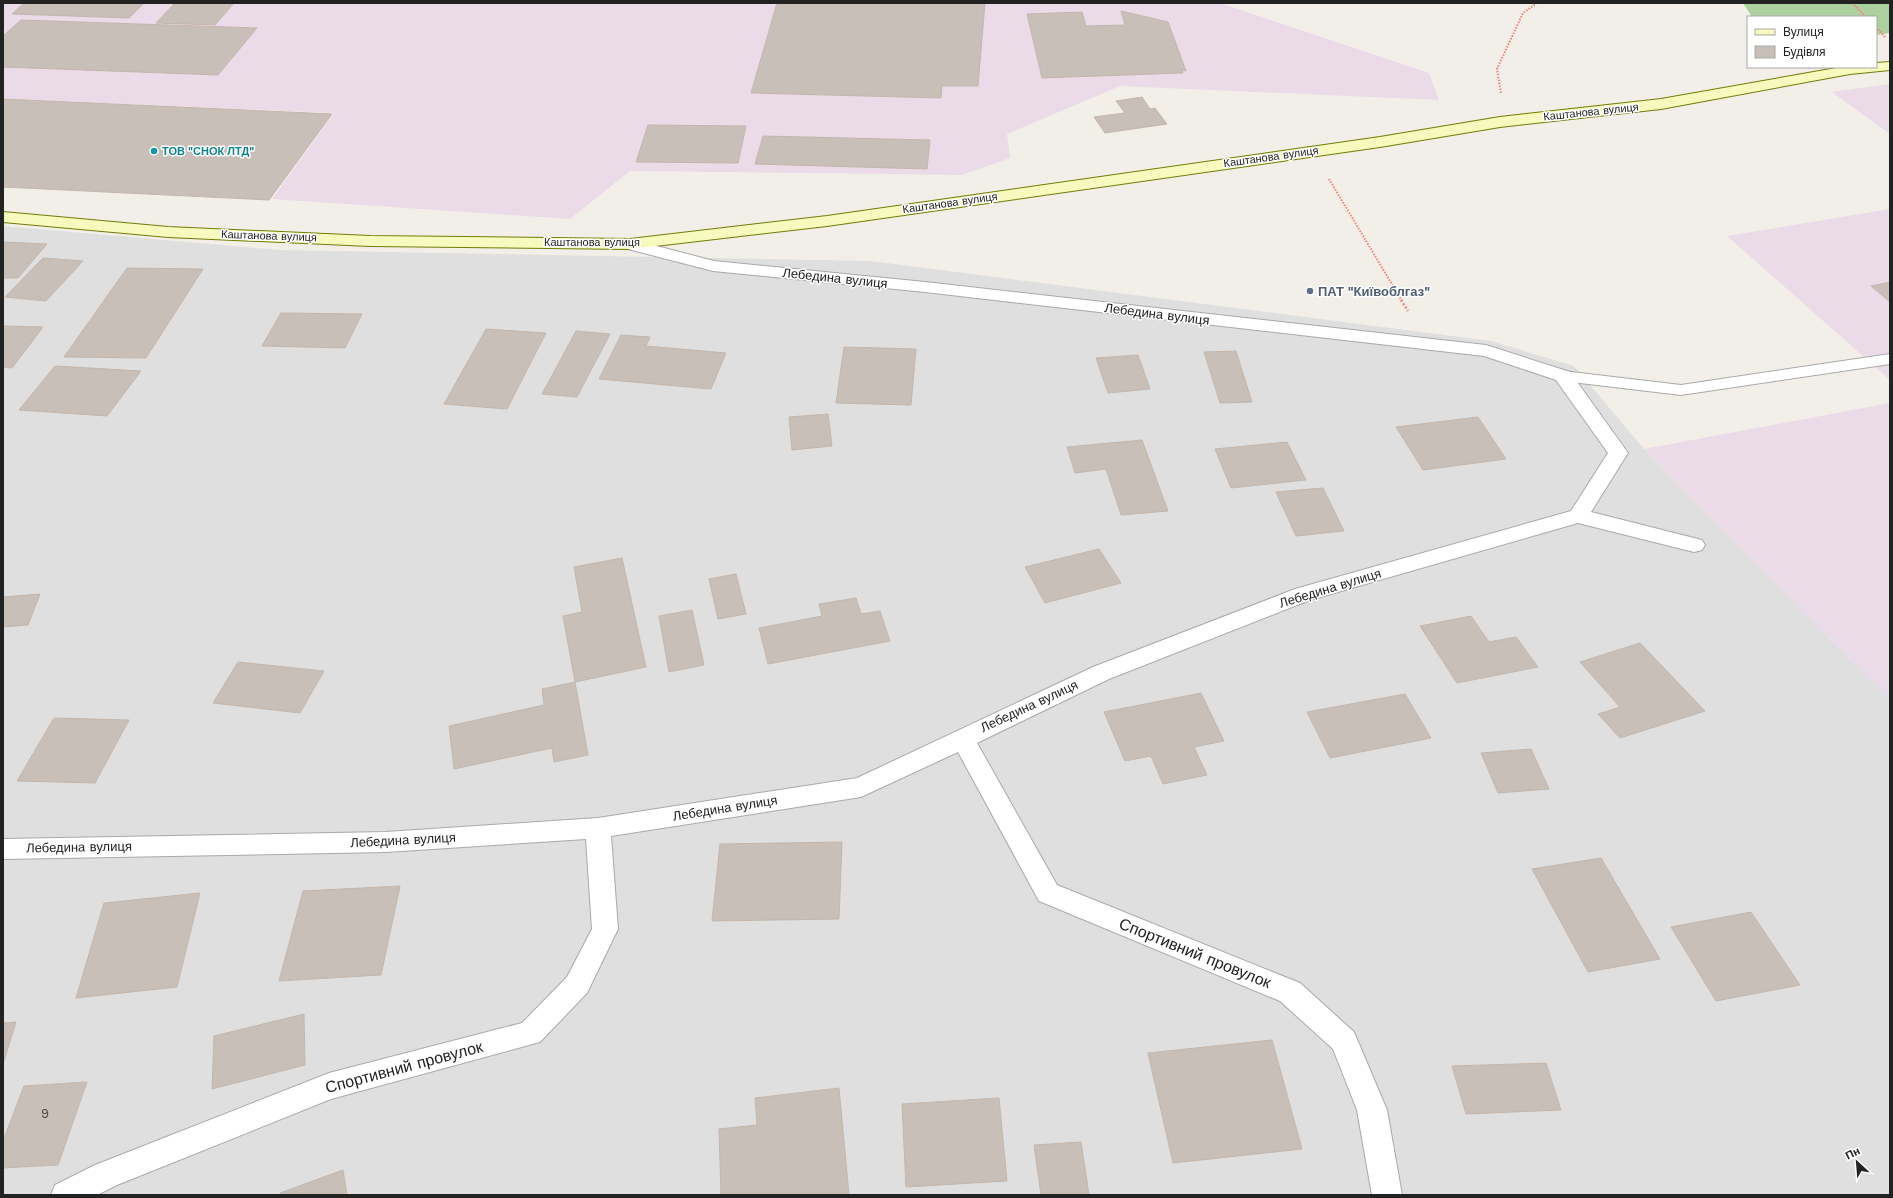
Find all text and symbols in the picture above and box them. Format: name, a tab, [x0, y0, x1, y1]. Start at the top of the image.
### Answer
legend	[1747, 16, 1877, 68]
text: Вулиця	[1783, 25, 1824, 39]
text: Будівля	[1783, 45, 1825, 59]
street label: Каштанова вулиця	[1543, 101, 1639, 123]
street label: Каштанова вулиця	[1223, 144, 1319, 170]
place label: ТОВ "СНОК ЛТД"	[162, 145, 254, 158]
marker: ТОВ "СНОК ЛТД"	[149, 146, 159, 156]
street label: Каштанова вулиця	[902, 190, 998, 216]
street label: Каштанова вулиця	[221, 228, 317, 244]
street label: Каштанова вулиця	[544, 236, 640, 249]
street label: Лебедина вулиця	[782, 265, 888, 291]
place label: ПАТ "Київоблгаз"	[1318, 284, 1430, 299]
marker: ПАТ "Київоблгаз"	[1305, 286, 1315, 296]
street label: Лебедина вулиця	[1104, 300, 1210, 328]
street label: Лебедина вулиця	[1277, 565, 1383, 611]
street label: Лебедина вулиця	[978, 677, 1080, 735]
street label: Лебедина вулиця	[672, 792, 778, 824]
street label: Лебедина вулиця	[350, 830, 456, 850]
street label: Лебедина вулиця	[26, 839, 132, 855]
street label: Спортивний провулок	[1116, 914, 1275, 993]
street label: Спортивний провулок	[323, 1037, 486, 1097]
house number: 9	[41, 1106, 49, 1121]
north arrow	[1837, 1142, 1877, 1182]
text: Пн	[1843, 1144, 1862, 1162]

